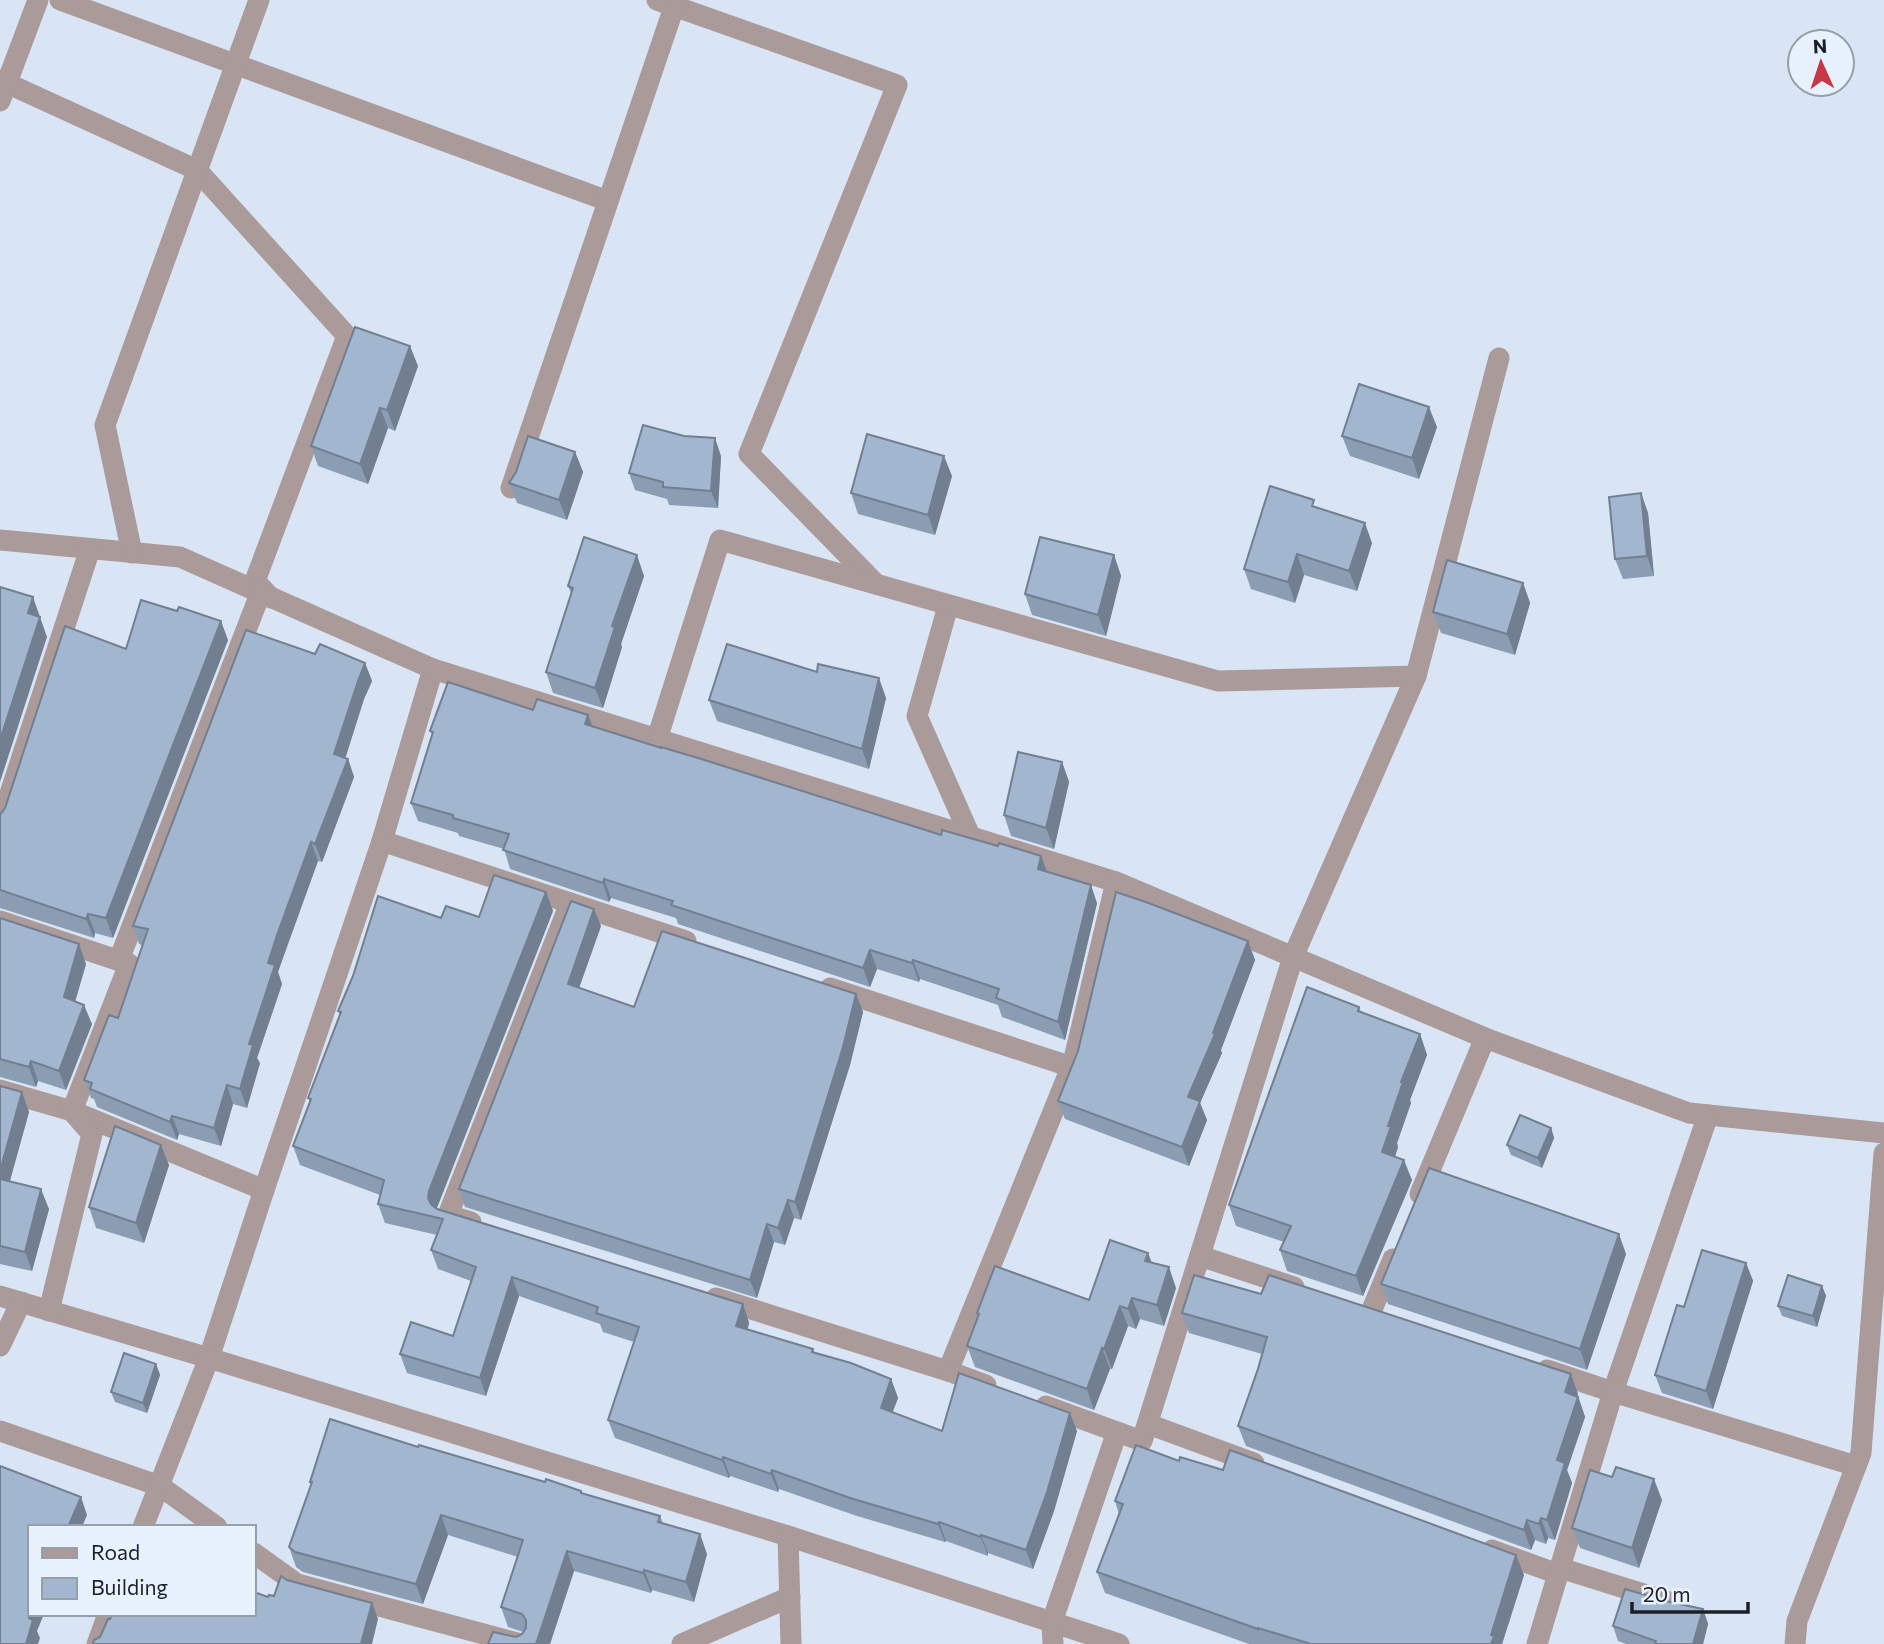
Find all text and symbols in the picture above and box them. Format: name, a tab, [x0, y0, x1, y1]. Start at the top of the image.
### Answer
north arrow	[1786, 28, 1856, 98]
text: N	[1812, 34, 1828, 57]
legend	[28, 1525, 256, 1616]
text: Road	[91, 1539, 140, 1564]
scale bar	[1632, 1570, 1748, 1614]
text: Building	[91, 1574, 168, 1599]
text: 20 m	[1643, 1581, 1691, 1606]

